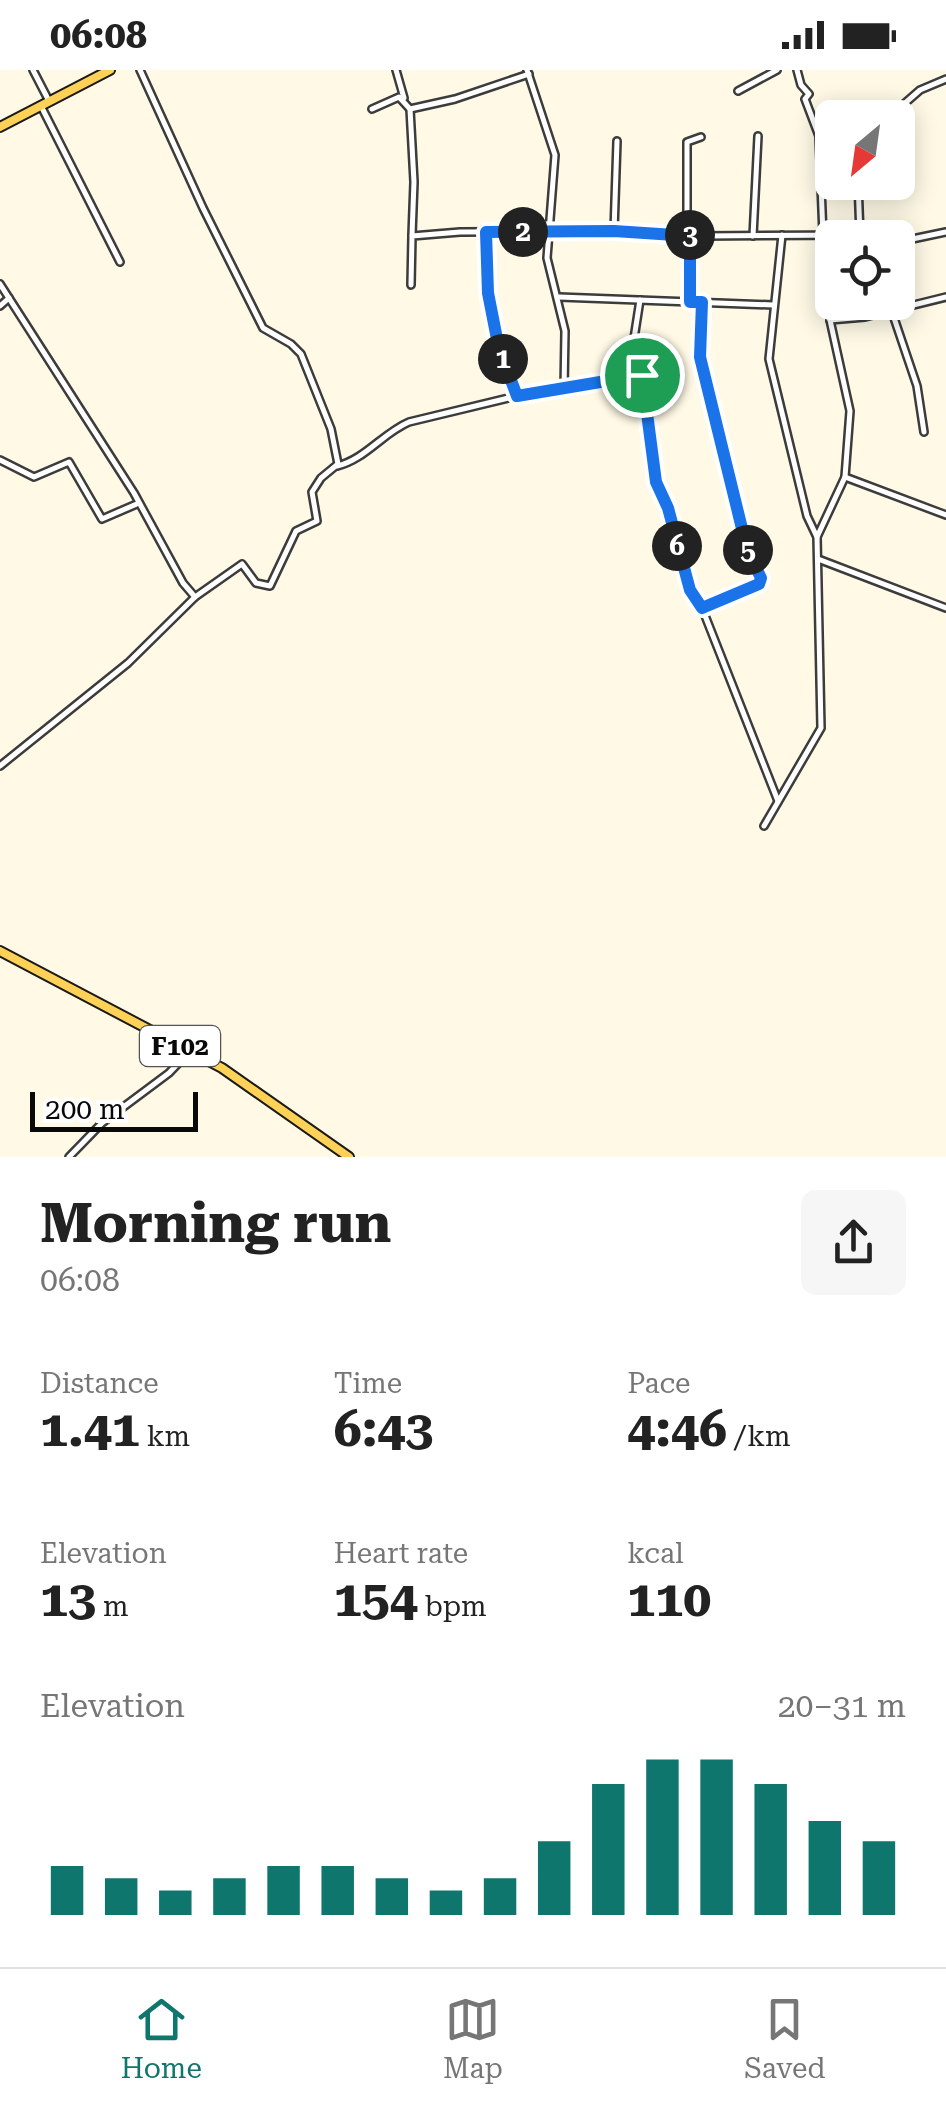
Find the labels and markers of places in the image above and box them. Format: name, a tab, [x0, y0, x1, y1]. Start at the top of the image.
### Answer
pin: 2	[498, 207, 548, 257]
pin: 3	[665, 210, 715, 260]
pin	[600, 333, 685, 418]
pin: 1	[478, 334, 528, 384]
pin: 6	[652, 521, 702, 571]
pin: 5	[723, 525, 773, 575]

